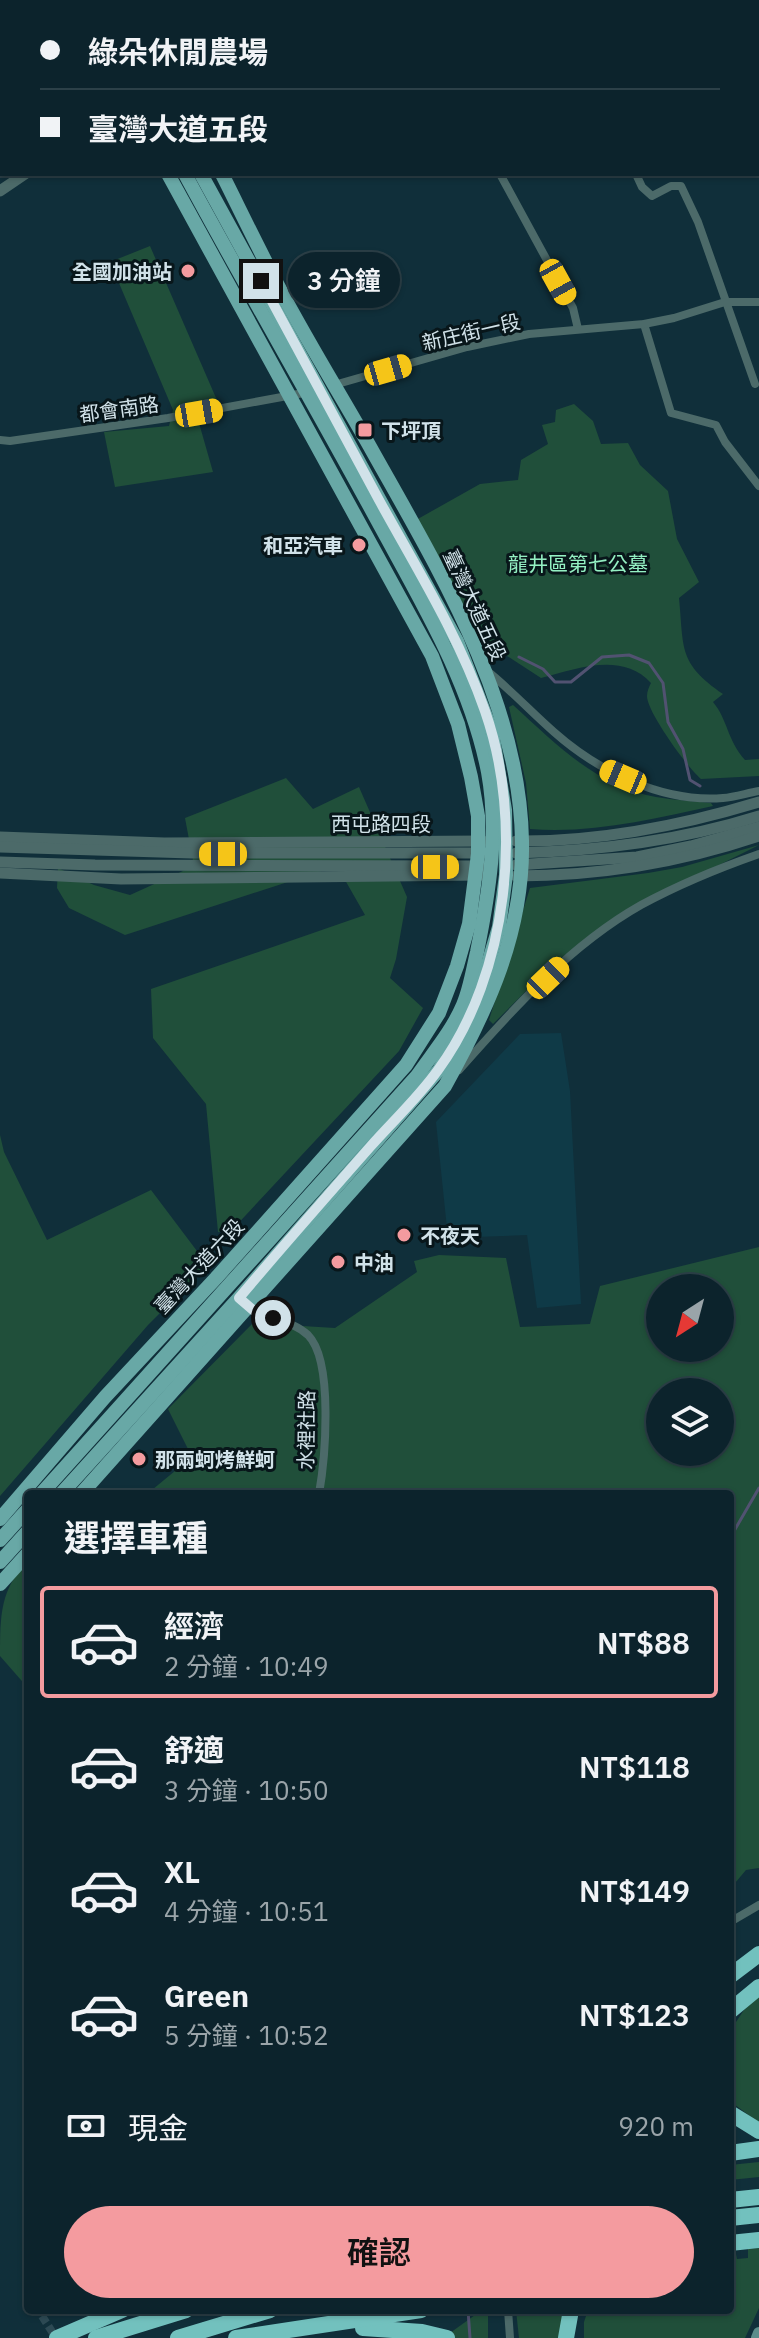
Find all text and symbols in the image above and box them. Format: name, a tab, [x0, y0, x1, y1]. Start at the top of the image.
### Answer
text: 綠朵休閒農場	[88, 32, 268, 71]
text: 臺灣大道五段	[88, 109, 268, 148]
callout: 3 分鐘	[289, 253, 401, 309]
car	[536, 255, 580, 309]
place label: 全國加油站	[72, 258, 172, 285]
marker: 全國加油站	[179, 262, 197, 280]
route end	[243, 263, 279, 299]
text: 3 分鐘	[307, 263, 381, 297]
street label: 新庄街一段	[419, 308, 523, 356]
car	[362, 352, 414, 388]
street label: 都會南路	[78, 390, 160, 428]
car	[173, 397, 225, 429]
place label: 下坪頂	[381, 417, 441, 444]
marker: 下坪頂	[356, 421, 374, 439]
place label: 和亞汽車	[263, 532, 343, 559]
marker: 和亞汽車	[350, 536, 368, 554]
street label: 臺灣大道五段	[437, 545, 513, 665]
park label: 龍井區第七公墓	[508, 550, 648, 577]
car	[596, 757, 650, 797]
street label: 西屯路四段	[331, 810, 431, 837]
car	[199, 842, 247, 866]
car	[411, 855, 459, 879]
car	[522, 953, 574, 1003]
street label: 臺灣大道六段	[148, 1213, 250, 1319]
place label: 不夜天	[420, 1222, 480, 1249]
marker: 不夜天	[395, 1226, 413, 1244]
place label: 中油	[354, 1249, 394, 1276]
marker: 中油	[329, 1253, 347, 1271]
north arrow	[646, 1274, 734, 1362]
map controls	[646, 1274, 734, 1466]
route start	[255, 1300, 291, 1336]
button: layers	[646, 1378, 734, 1466]
street label: 水裡社路	[292, 1390, 320, 1470]
place label: 那兩蚵烤鮮蚵	[155, 1446, 275, 1473]
marker: 那兩蚵烤鮮蚵	[130, 1450, 148, 1468]
text: 選擇車種	[64, 1514, 208, 1561]
icon: car	[68, 1606, 140, 1678]
text: 經濟	[164, 1606, 224, 1645]
text: NT$88	[597, 1623, 690, 1662]
text: 2 分鐘 · 10:49	[164, 1649, 328, 1683]
icon: car	[68, 1730, 140, 1802]
text: 舒適	[164, 1730, 224, 1769]
text: NT$118	[579, 1747, 690, 1786]
text: 3 分鐘 · 10:50	[164, 1773, 328, 1807]
text: XL	[164, 1852, 200, 1891]
icon: car	[68, 1854, 140, 1926]
text: NT$149	[579, 1871, 690, 1910]
text: 4 分鐘 · 10:51	[164, 1894, 328, 1928]
text: Green	[164, 1976, 249, 2015]
icon: car	[68, 1978, 140, 2050]
text: NT$123	[579, 1995, 690, 2034]
text: 5 分鐘 · 10:52	[164, 2018, 328, 2052]
icon: cash	[64, 2104, 108, 2148]
text: 現金	[128, 2108, 188, 2147]
text: 920 m	[618, 2109, 694, 2143]
button: 確認	[64, 2206, 694, 2298]

